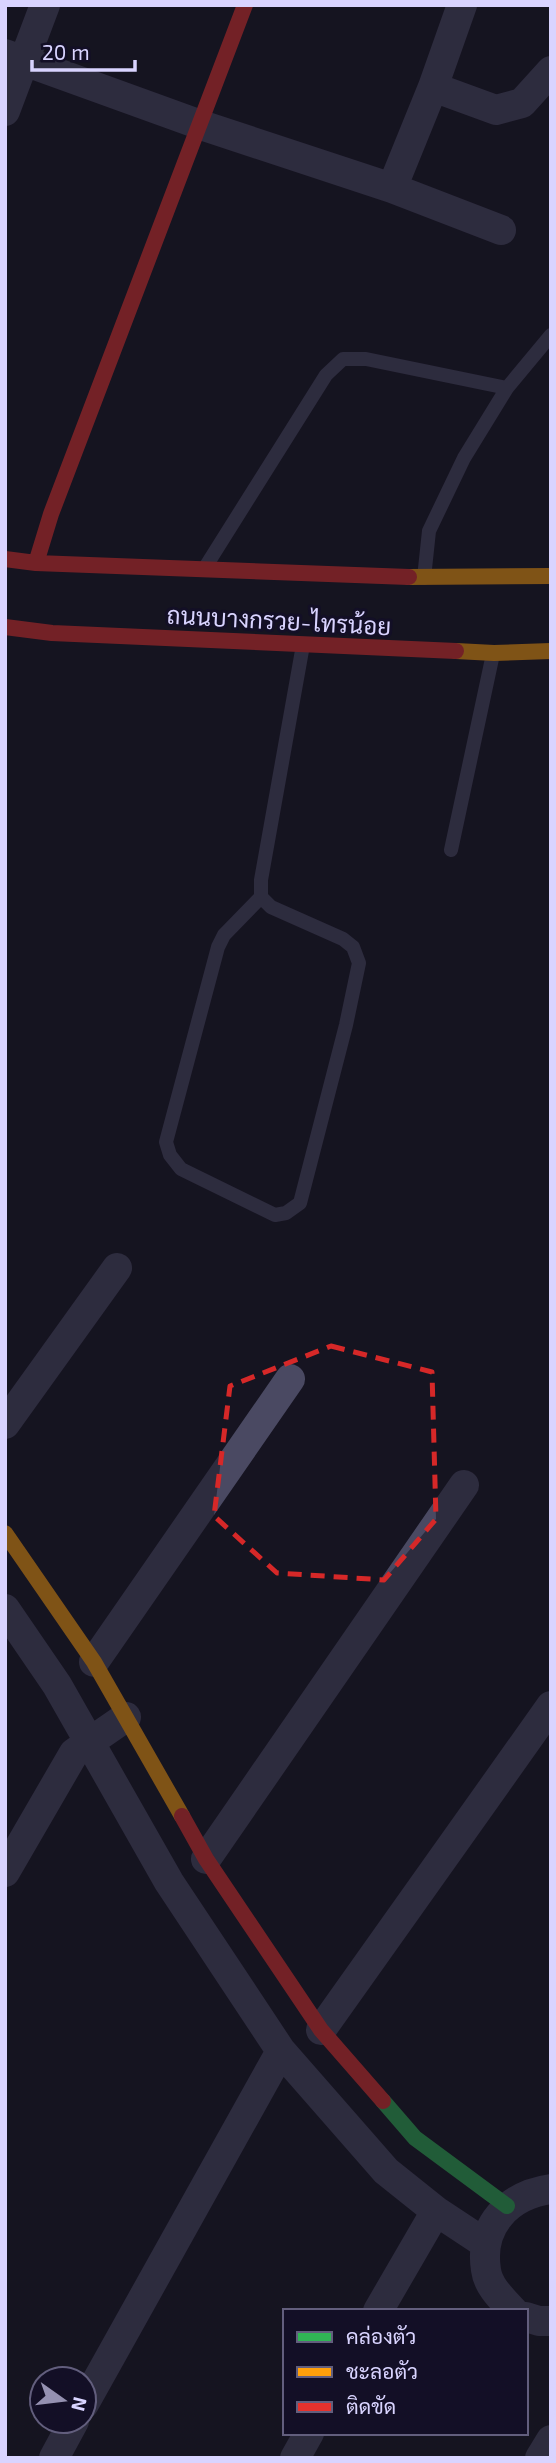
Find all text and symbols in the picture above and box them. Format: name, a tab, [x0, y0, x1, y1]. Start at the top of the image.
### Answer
scale bar	[32, 28, 135, 72]
text: 20 m	[42, 39, 90, 64]
street label: ถนนบางกรวย-ไทรน้อย	[166, 600, 392, 640]
legend	[283, 2309, 528, 2435]
text: คล่องตัว	[346, 2323, 416, 2348]
text: ชะลอตัว	[346, 2358, 418, 2383]
north arrow	[28, 2365, 98, 2435]
text: ติดขัด	[346, 2393, 396, 2418]
text: N	[67, 2395, 93, 2414]

